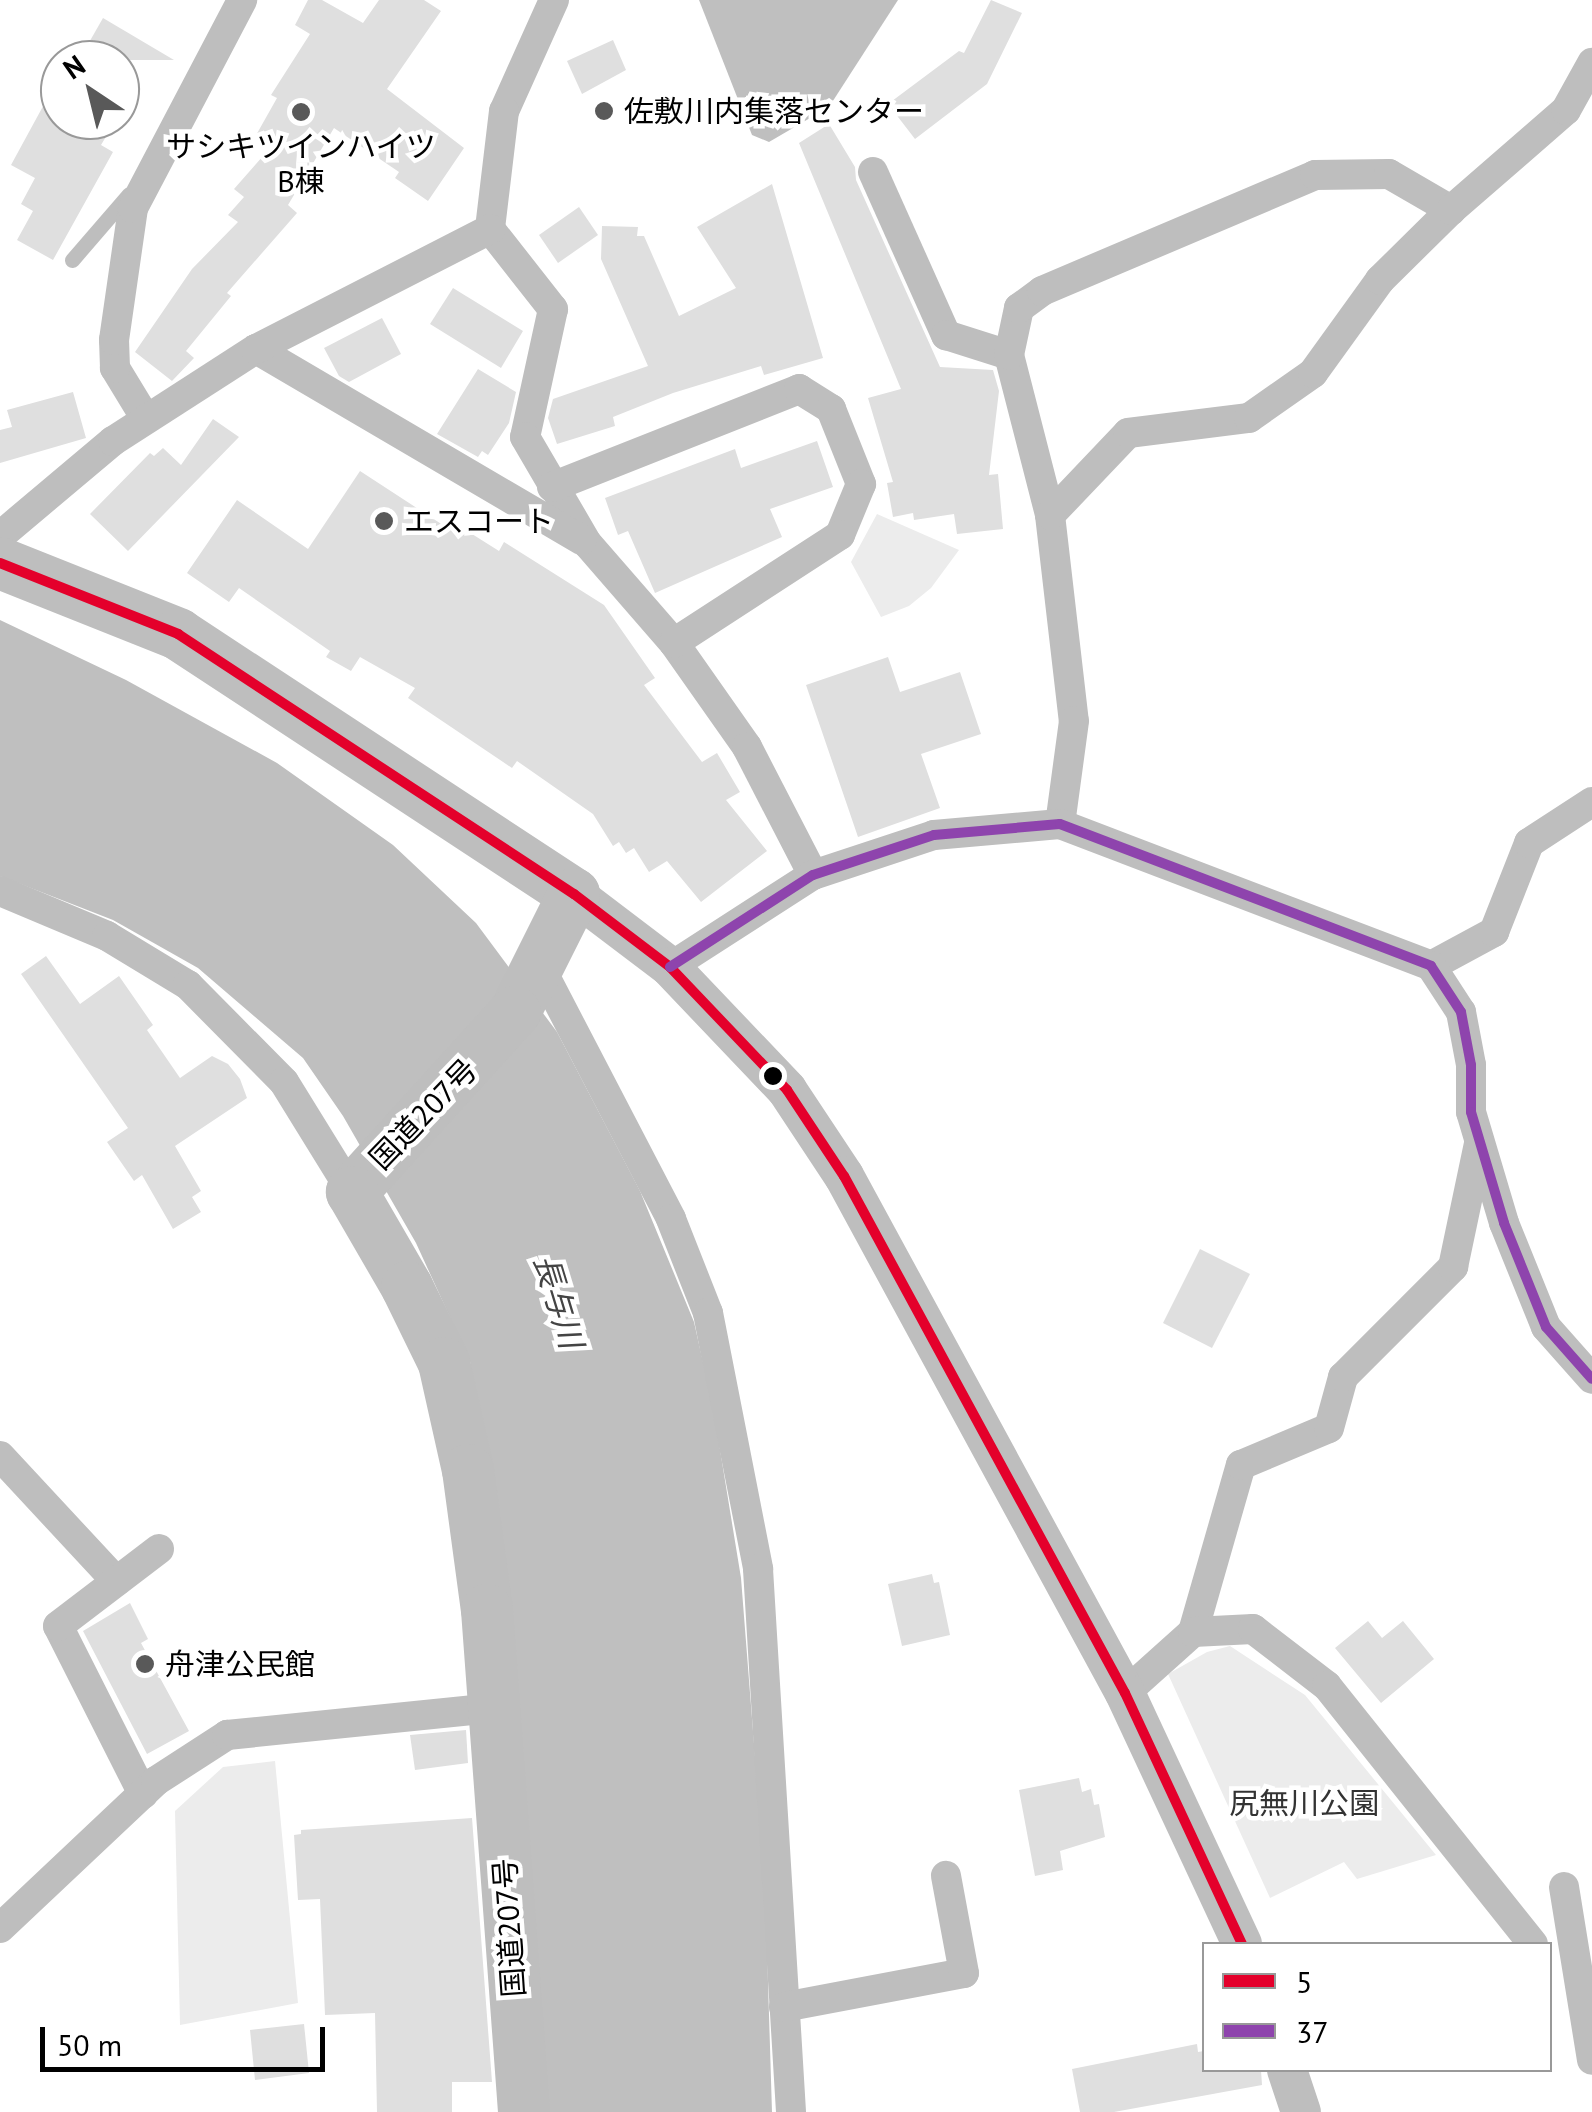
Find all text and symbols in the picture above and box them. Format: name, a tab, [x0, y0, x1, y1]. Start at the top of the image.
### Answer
north arrow	[40, 40, 140, 140]
text: N	[56, 46, 92, 87]
place label: 佐敷川内集落センター	[624, 93, 924, 129]
marker: 佐敷川内集落センター	[593, 100, 615, 122]
marker: サシキツインハイツ B棟	[290, 101, 312, 123]
place label: サシキツインハイツ B棟	[166, 128, 436, 198]
place label: エスコート	[404, 503, 554, 539]
marker: エスコート	[373, 510, 395, 532]
street label: 国道207号	[362, 1051, 484, 1177]
unlabelled marker	[763, 1066, 783, 1086]
water label: 長与川	[527, 1249, 591, 1353]
place label: 舟津公民館	[165, 1646, 315, 1682]
marker: 舟津公民館	[134, 1653, 156, 1675]
park label: 尻無川公園	[1229, 1785, 1379, 1821]
street label: 国道207号	[486, 1857, 532, 1999]
legend	[1202, 1942, 1552, 2072]
text: 5	[1296, 1962, 1312, 2001]
scale bar	[45, 2007, 330, 2069]
text: 37	[1296, 2012, 1329, 2051]
text: 50 m	[57, 2025, 122, 2064]

